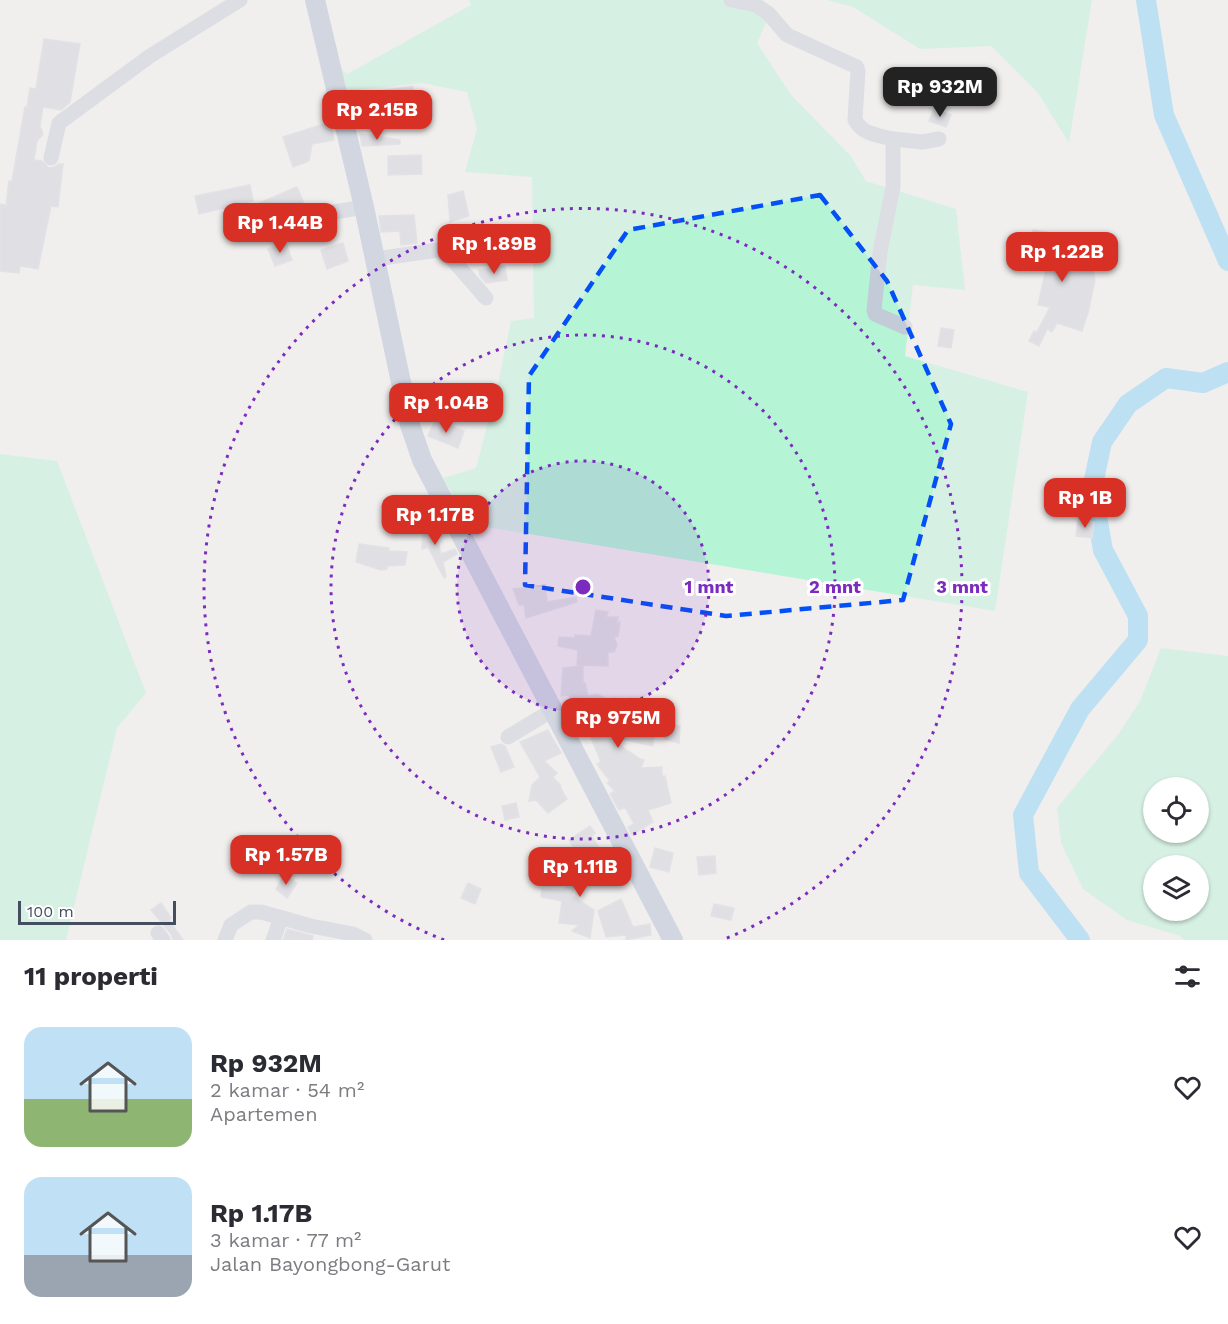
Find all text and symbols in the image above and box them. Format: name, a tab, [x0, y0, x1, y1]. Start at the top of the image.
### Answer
pin: Rp 932M	[885, 67, 995, 118]
text: Rp 932M	[897, 74, 983, 98]
pin: Rp 2.15B	[315, 90, 439, 141]
text: Rp 2.15B	[336, 97, 418, 121]
pin: Rp 1.44B	[218, 203, 342, 254]
text: Rp 1.44B	[237, 210, 323, 234]
pin: Rp 1.89B	[432, 224, 556, 275]
text: Rp 1.89B	[452, 231, 536, 255]
pin: Rp 1.22B	[1000, 232, 1124, 283]
text: Rp 1.22B	[1020, 239, 1104, 263]
pin: Rp 1.04B	[384, 383, 508, 434]
text: Rp 1.04B	[403, 390, 489, 414]
pin: Rp 1B	[1043, 478, 1127, 529]
text: Rp 1B	[1058, 485, 1112, 509]
pin: Rp 1.17B	[373, 495, 497, 546]
text: Rp 1.17B	[396, 502, 474, 526]
text: 1 mnt	[685, 576, 734, 597]
text: 2 mnt	[809, 576, 861, 597]
text: 3 mnt	[936, 576, 988, 597]
centre of rings	[573, 577, 593, 597]
pin: Rp 975M	[563, 698, 673, 749]
text: Rp 975M	[575, 705, 661, 729]
map controls	[1143, 777, 1209, 921]
button: locate	[1143, 777, 1209, 843]
pin: Rp 1.57B	[224, 835, 348, 886]
text: Rp 1.57B	[244, 842, 328, 866]
pin: Rp 1.11B	[518, 847, 642, 898]
text: Rp 1.11B	[542, 854, 618, 878]
button: layers	[1143, 855, 1209, 921]
scale bar	[18, 898, 176, 926]
text: 100 m	[27, 902, 74, 921]
icon: filters	[1171, 960, 1204, 993]
text: 11 properti	[24, 961, 158, 991]
text: Rp 932M	[210, 1048, 322, 1078]
icon: home	[72, 1051, 144, 1123]
icon: heart	[1171, 1071, 1204, 1104]
text: 2 kamar · 54 m²	[210, 1078, 364, 1102]
text: Apartemen	[210, 1102, 318, 1126]
text: Rp 1.17B	[210, 1198, 312, 1228]
icon: home	[72, 1201, 144, 1273]
icon: heart	[1171, 1221, 1204, 1254]
text: 3 kamar · 77 m²	[210, 1228, 361, 1252]
text: Jalan Bayongbong-Garut	[210, 1252, 451, 1276]

